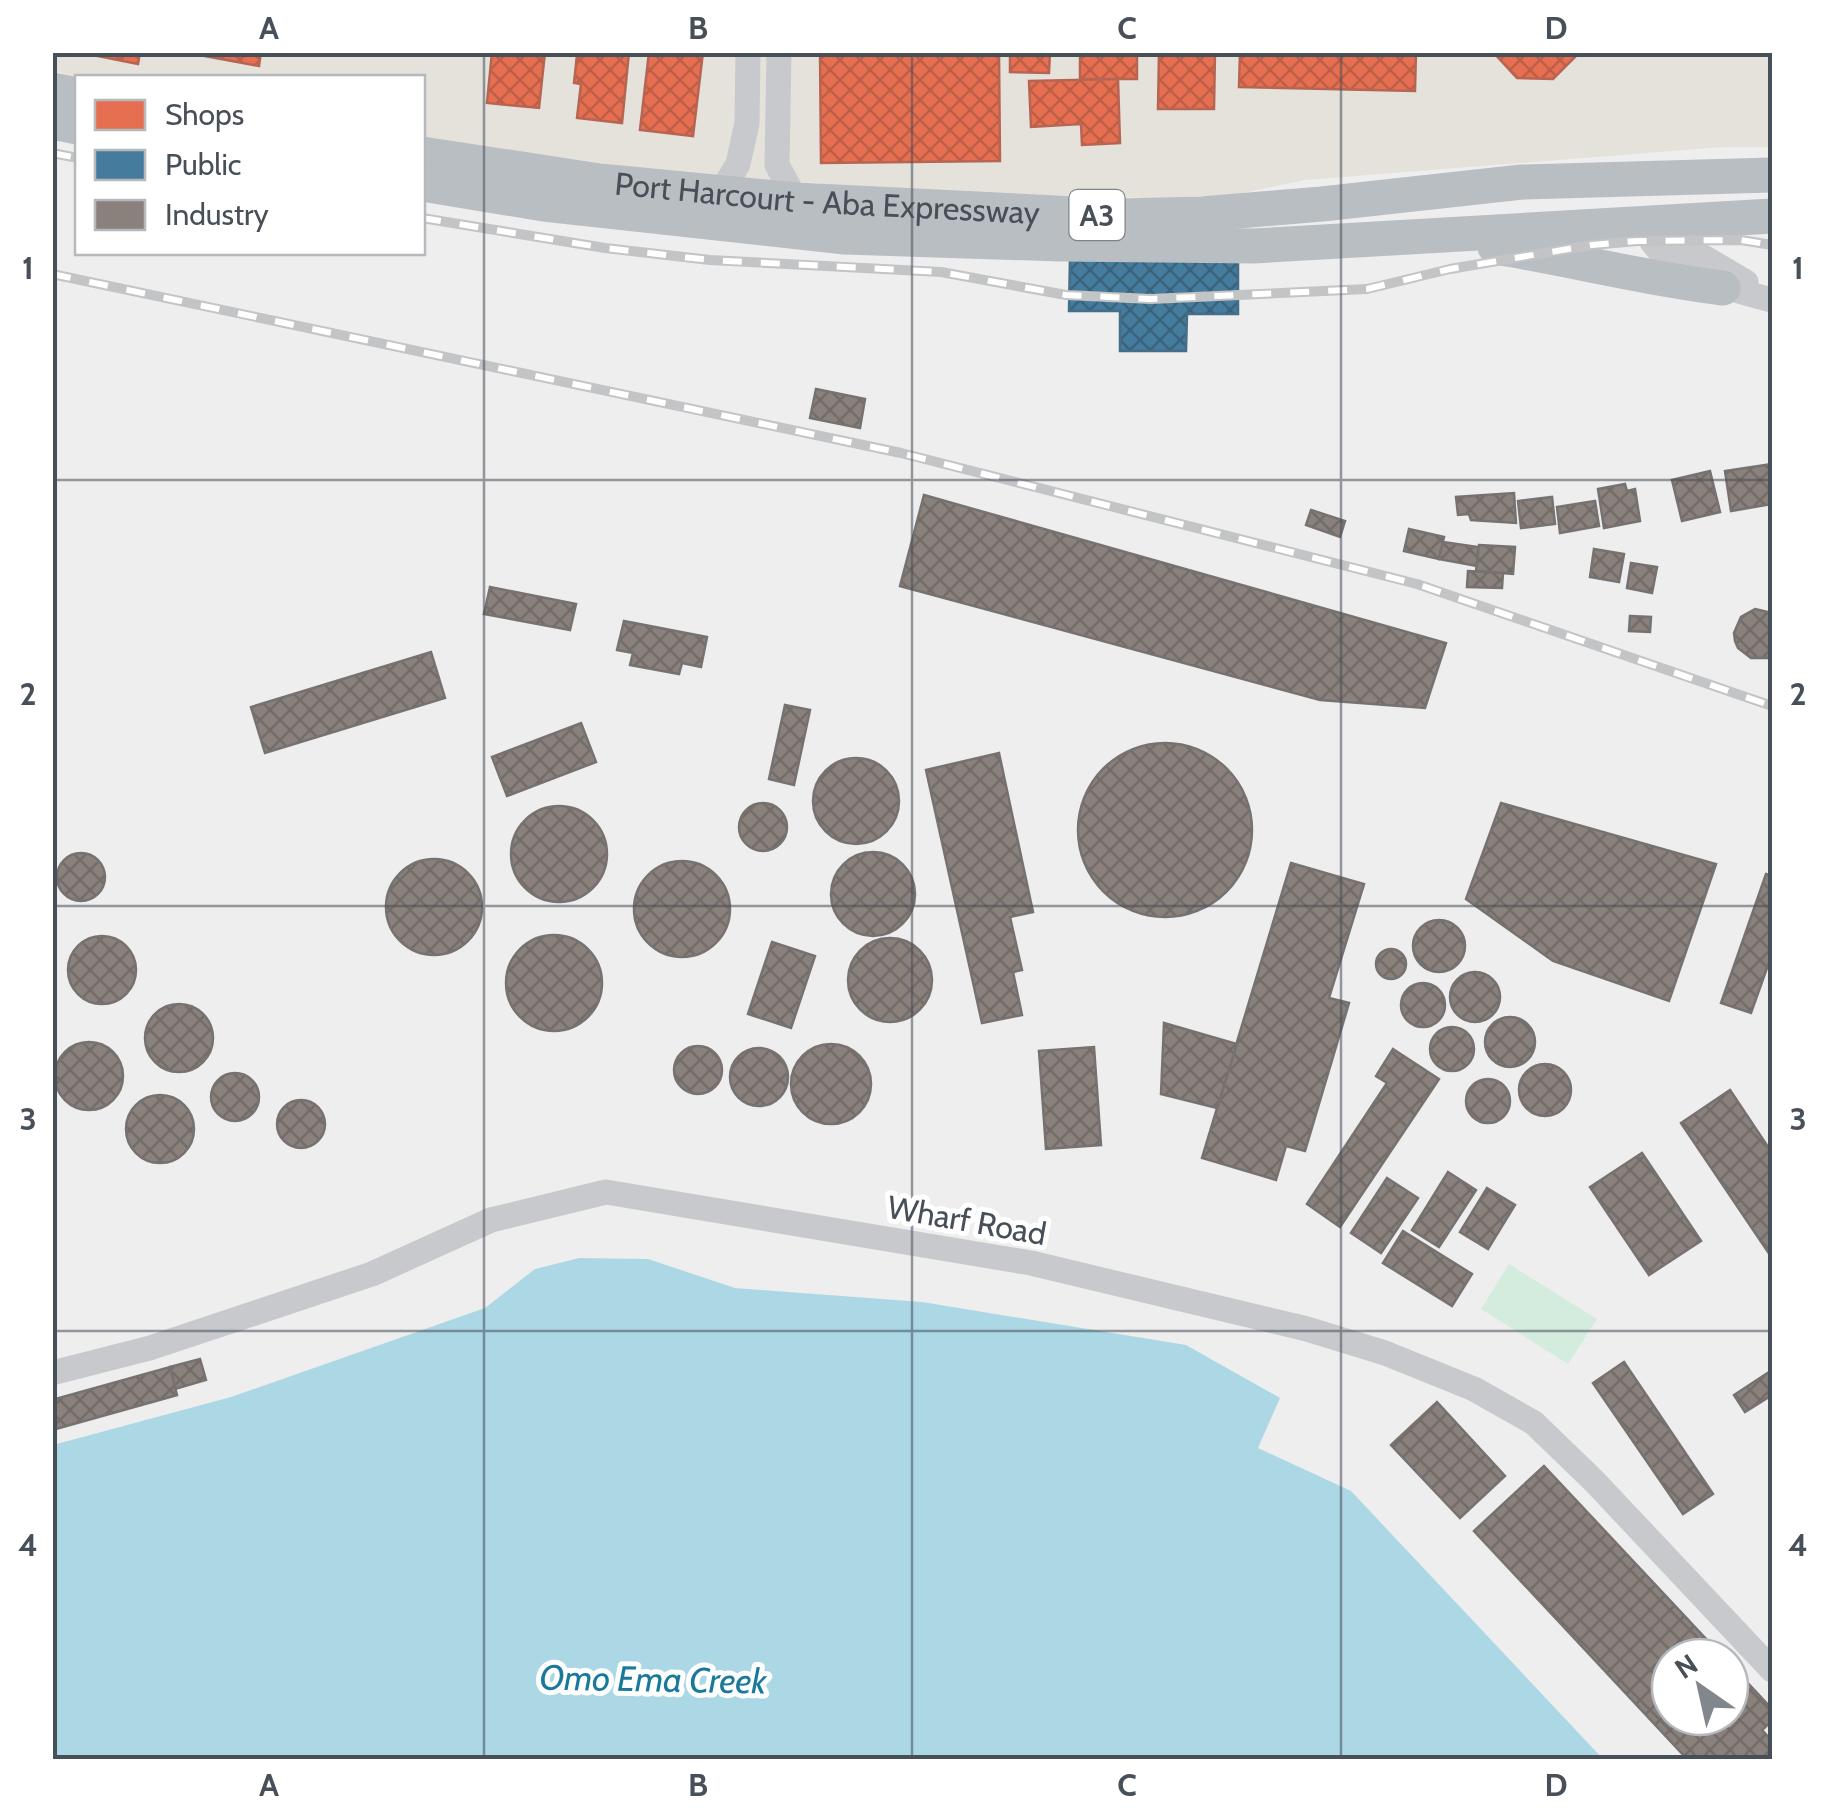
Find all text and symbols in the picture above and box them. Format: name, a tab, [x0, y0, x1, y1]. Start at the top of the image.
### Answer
text: A	[259, 8, 279, 47]
text: B	[688, 8, 708, 47]
text: C	[1117, 8, 1137, 47]
text: D	[1544, 8, 1568, 47]
legend	[75, 75, 425, 255]
text: Shops	[165, 96, 244, 133]
text: Public	[165, 146, 241, 183]
street label: Port Harcourt - Aba Expressway	[613, 163, 1041, 232]
road number: A3	[1070, 190, 1124, 240]
text: Industry	[165, 196, 269, 233]
text: 1	[22, 248, 34, 287]
text: 1	[1792, 248, 1804, 287]
text: 2	[20, 674, 36, 713]
text: 2	[1790, 674, 1806, 713]
text: 3	[19, 1099, 37, 1138]
text: 3	[1789, 1099, 1807, 1138]
street label: Wharf Road	[885, 1187, 1049, 1253]
text: 4	[18, 1525, 38, 1564]
text: 4	[1788, 1525, 1808, 1564]
north arrow	[1650, 1637, 1750, 1737]
text: N	[1668, 1647, 1704, 1686]
water label: Omo Ema Creek	[539, 1656, 768, 1702]
text: A	[259, 1765, 279, 1804]
text: B	[688, 1765, 708, 1804]
text: C	[1117, 1765, 1137, 1804]
text: D	[1544, 1765, 1568, 1804]

